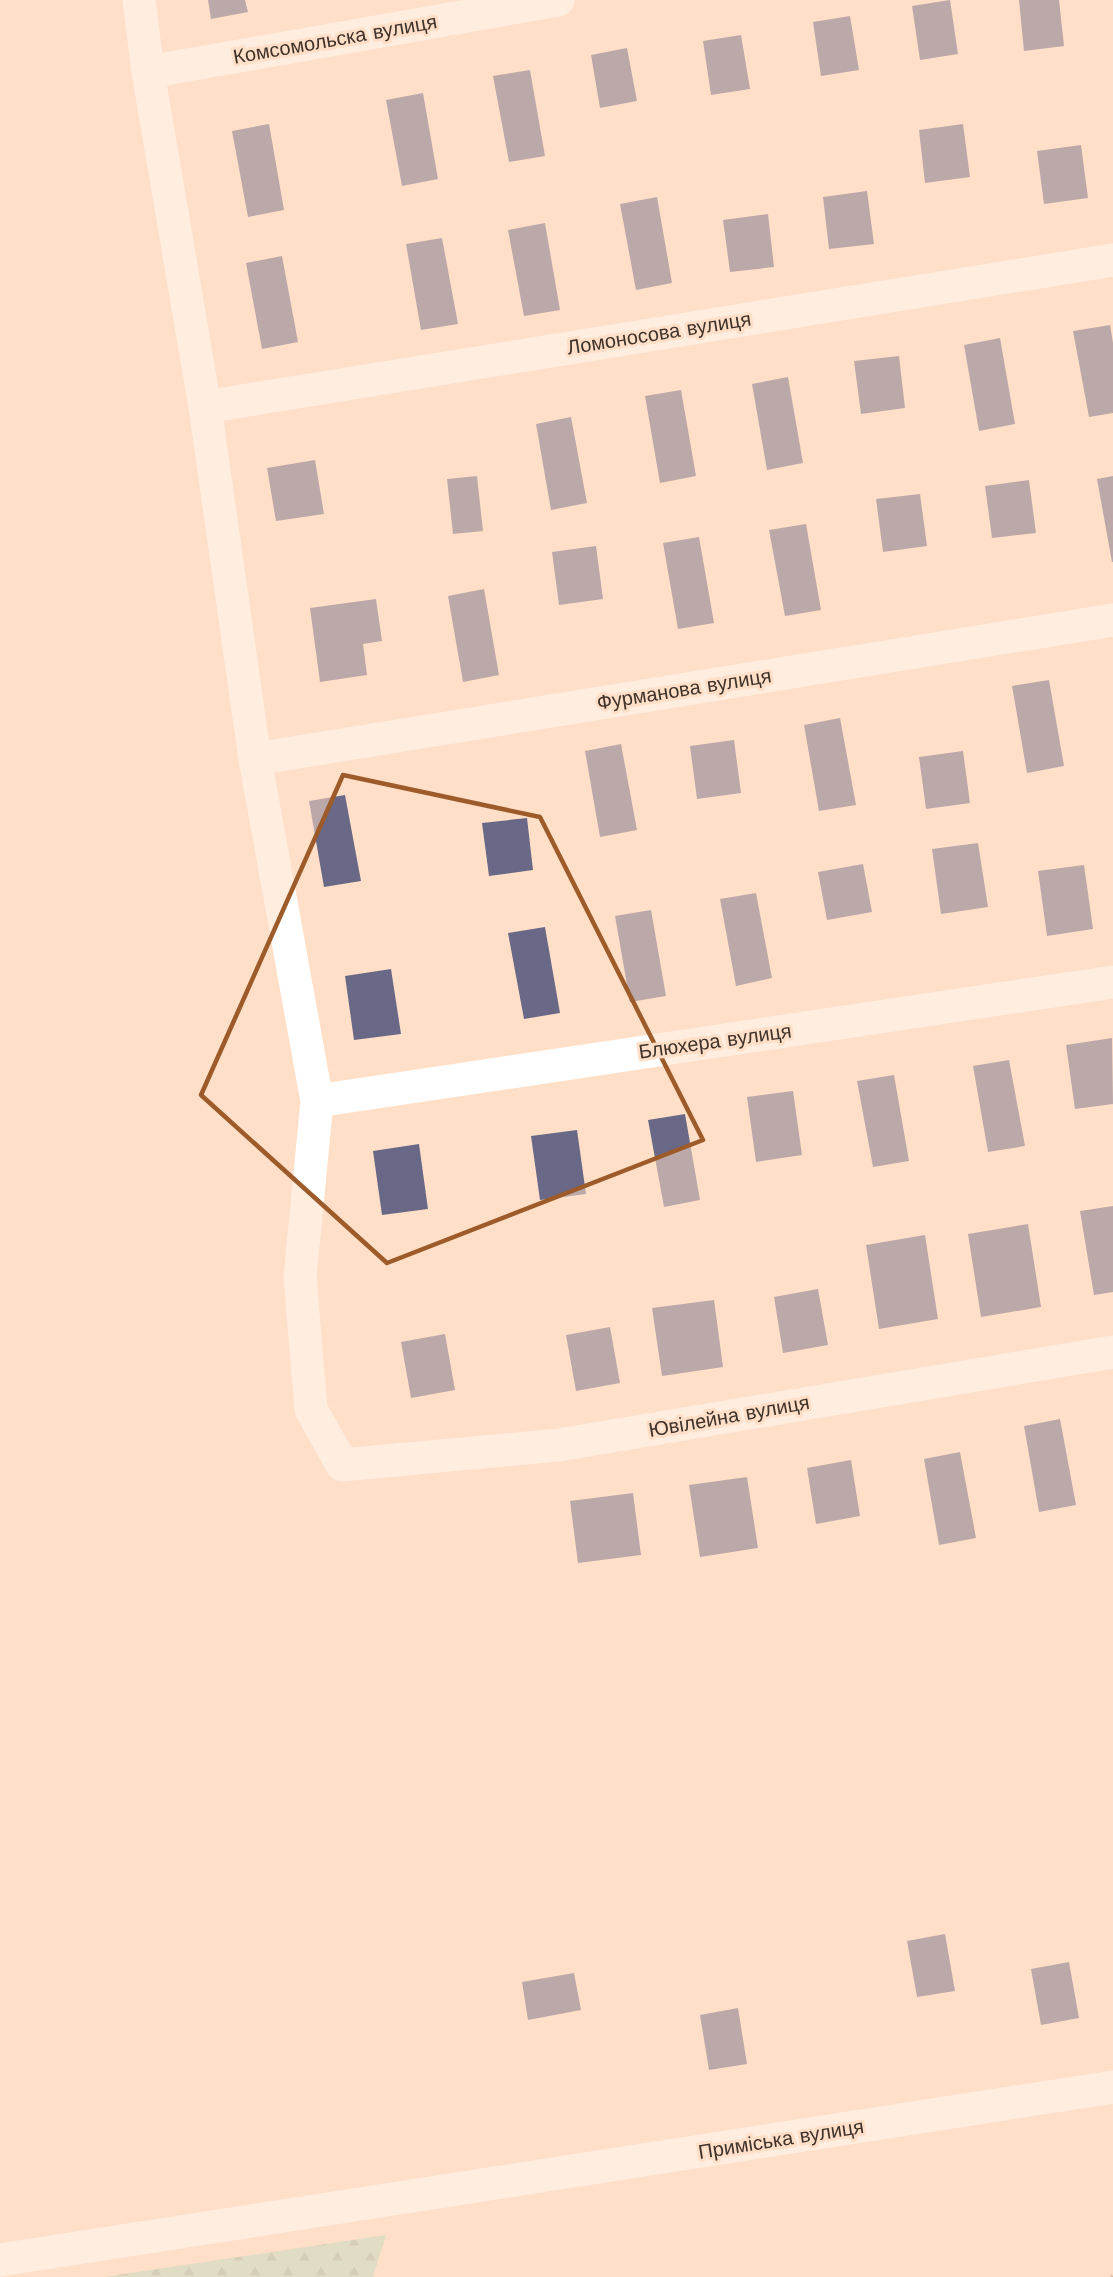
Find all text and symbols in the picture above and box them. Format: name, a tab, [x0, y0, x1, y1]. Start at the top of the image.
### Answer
street label: Комсомольска вулиця	[231, 9, 439, 69]
street label: Ломоносова вулиця	[565, 307, 753, 359]
street label: Фурманова вулиця	[595, 663, 773, 715]
street label: Блюхера вулиця	[637, 1018, 793, 1064]
street label: Ювілейна вулиця	[647, 1390, 811, 1442]
street label: Приміська вулиця	[697, 2114, 865, 2164]

